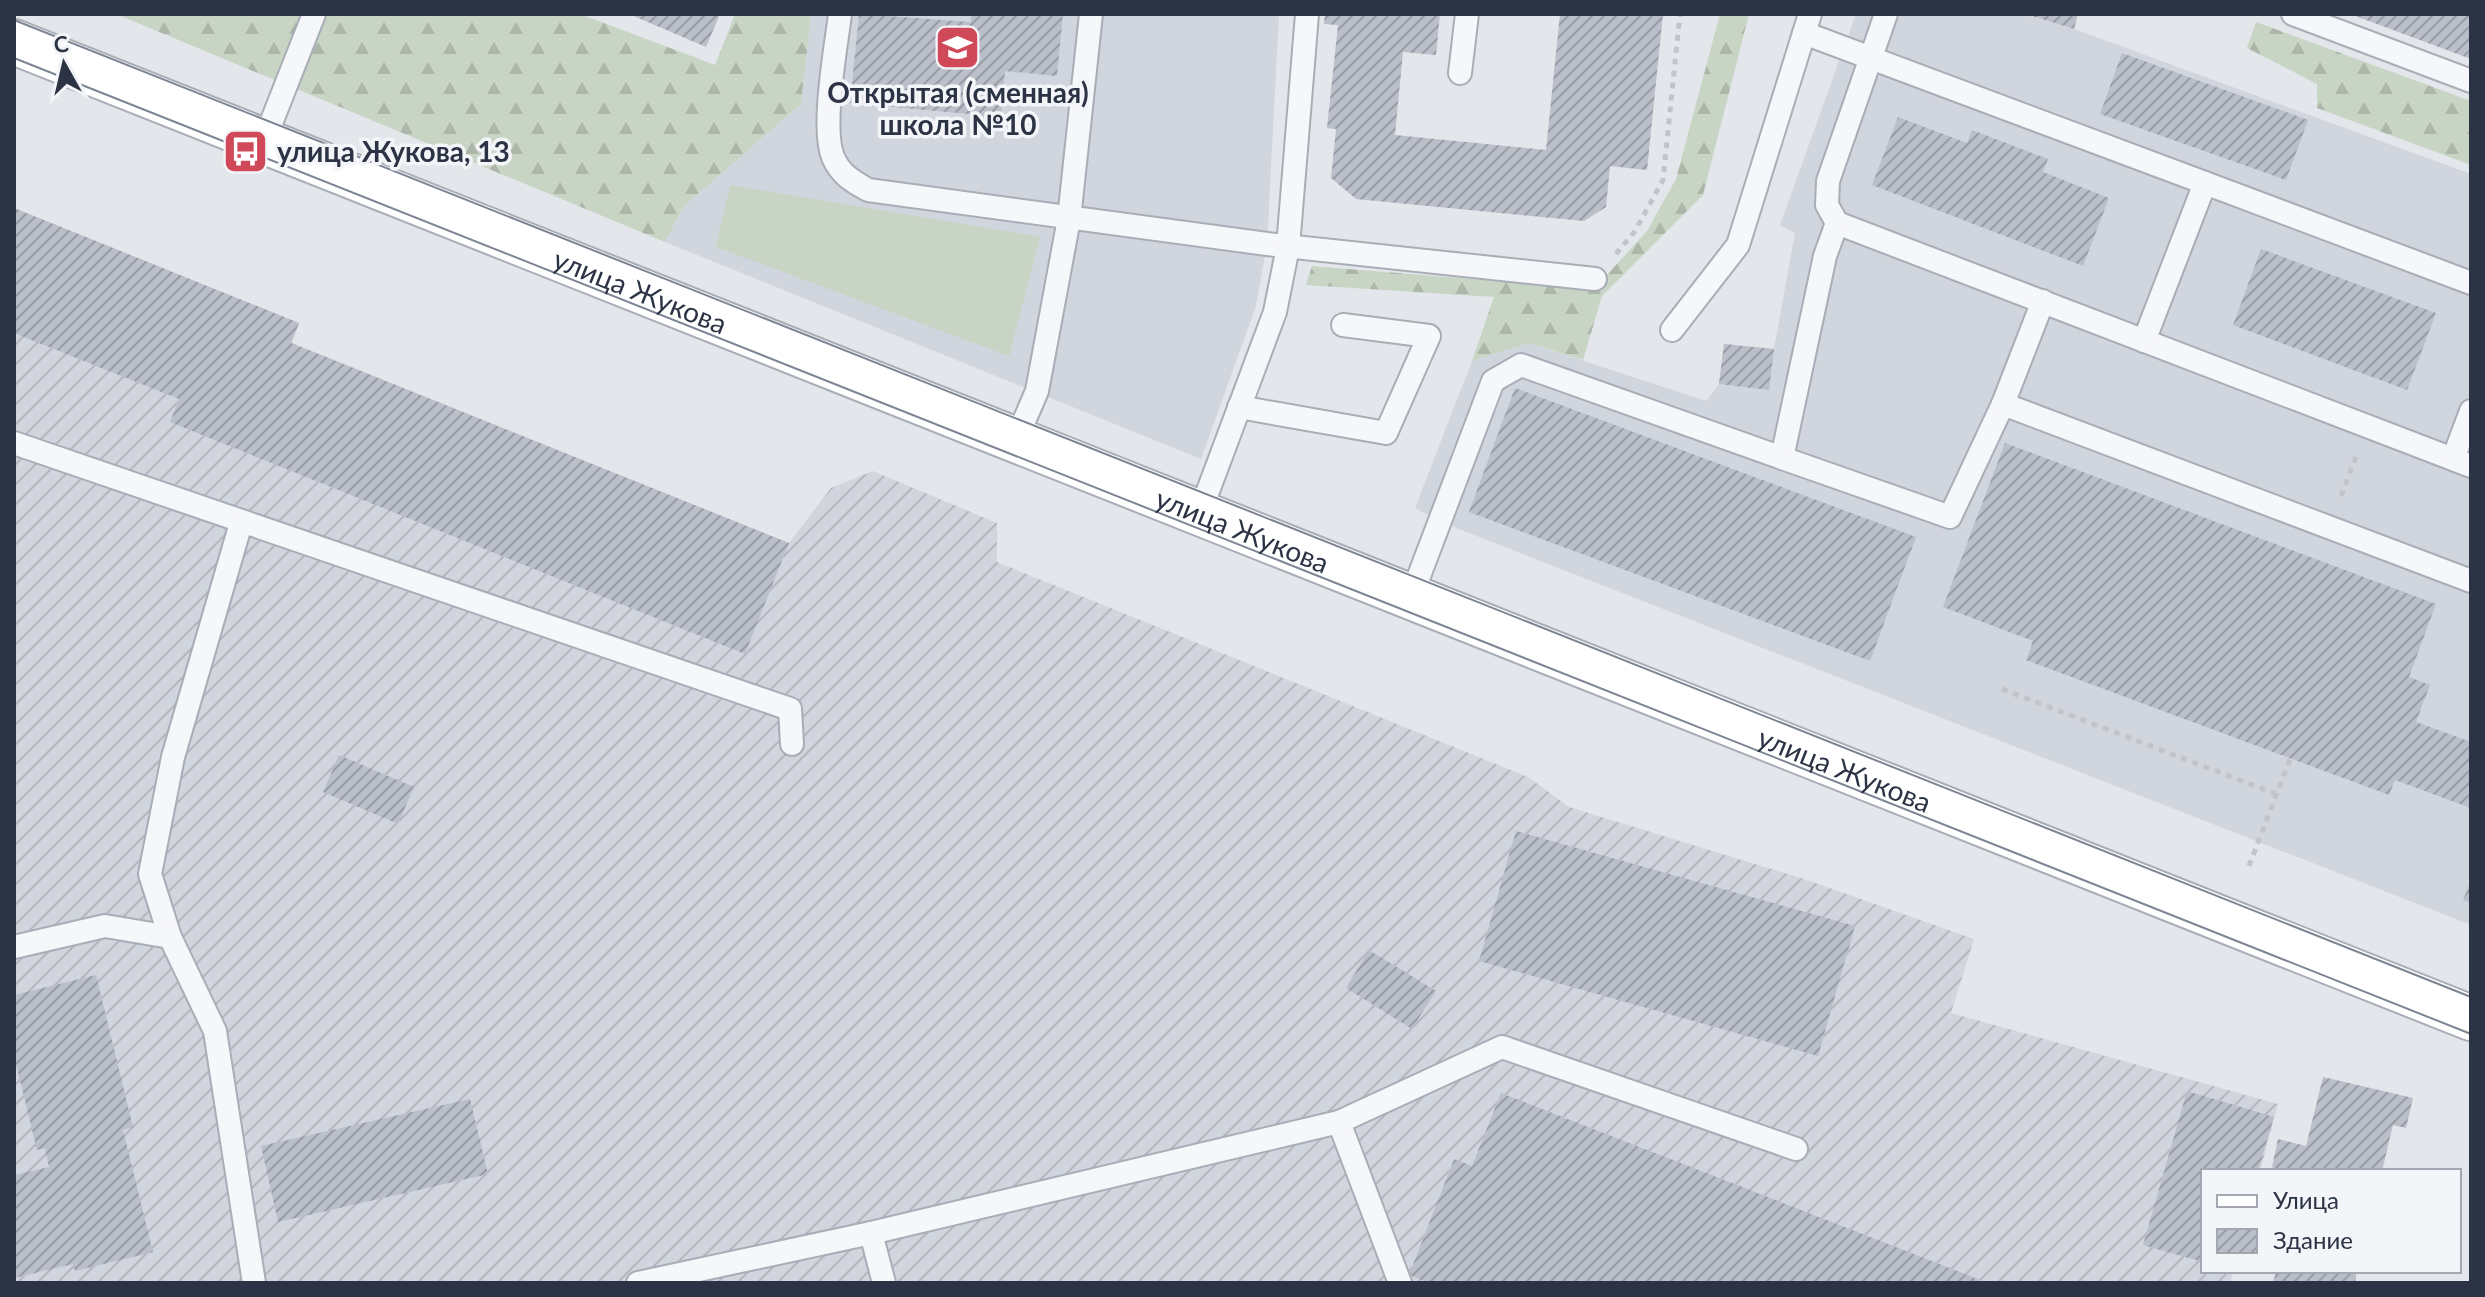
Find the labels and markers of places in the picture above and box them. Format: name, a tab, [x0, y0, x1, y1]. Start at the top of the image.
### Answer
school or university icon: Открытая (сменная) школа №10	[934, 23, 982, 71]
place label: Открытая (сменная) школа №10	[827, 75, 1089, 141]
bus stop icon: улица Жукова, 13	[222, 127, 270, 175]
place label: улица Жукова, 13	[277, 134, 510, 168]

